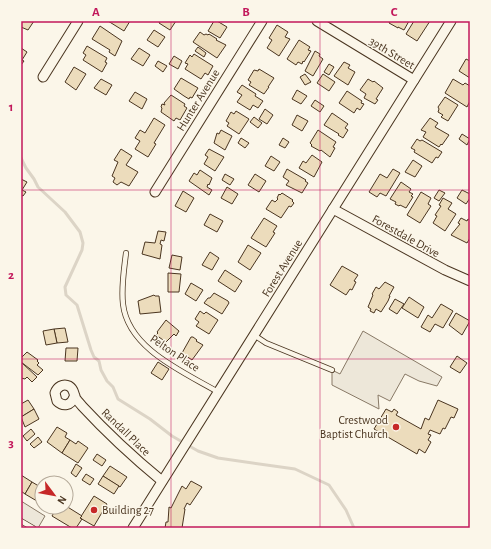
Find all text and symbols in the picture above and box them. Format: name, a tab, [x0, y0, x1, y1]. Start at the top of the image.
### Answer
text: A	[92, 6, 100, 19]
text: B	[242, 6, 250, 19]
text: C	[391, 6, 398, 19]
street label: 39th Street	[367, 35, 417, 71]
street label: Hunter Avenue	[174, 67, 222, 133]
text: 1	[9, 101, 13, 114]
street label: Forestdale Drive	[370, 213, 442, 259]
street label: Forest Avenue	[260, 237, 304, 299]
text: 2	[8, 269, 14, 282]
street label: Pelton Place	[148, 332, 202, 374]
street label: Randall Place	[99, 406, 153, 458]
place label: Crestwood Baptist Church	[320, 414, 388, 440]
marker: Crestwood Baptist Church	[391, 422, 401, 432]
text: 3	[8, 437, 14, 450]
north arrow	[34, 475, 74, 515]
text: N	[55, 494, 69, 506]
place label: Building 27	[102, 504, 154, 516]
marker: Building 27	[89, 505, 99, 515]

